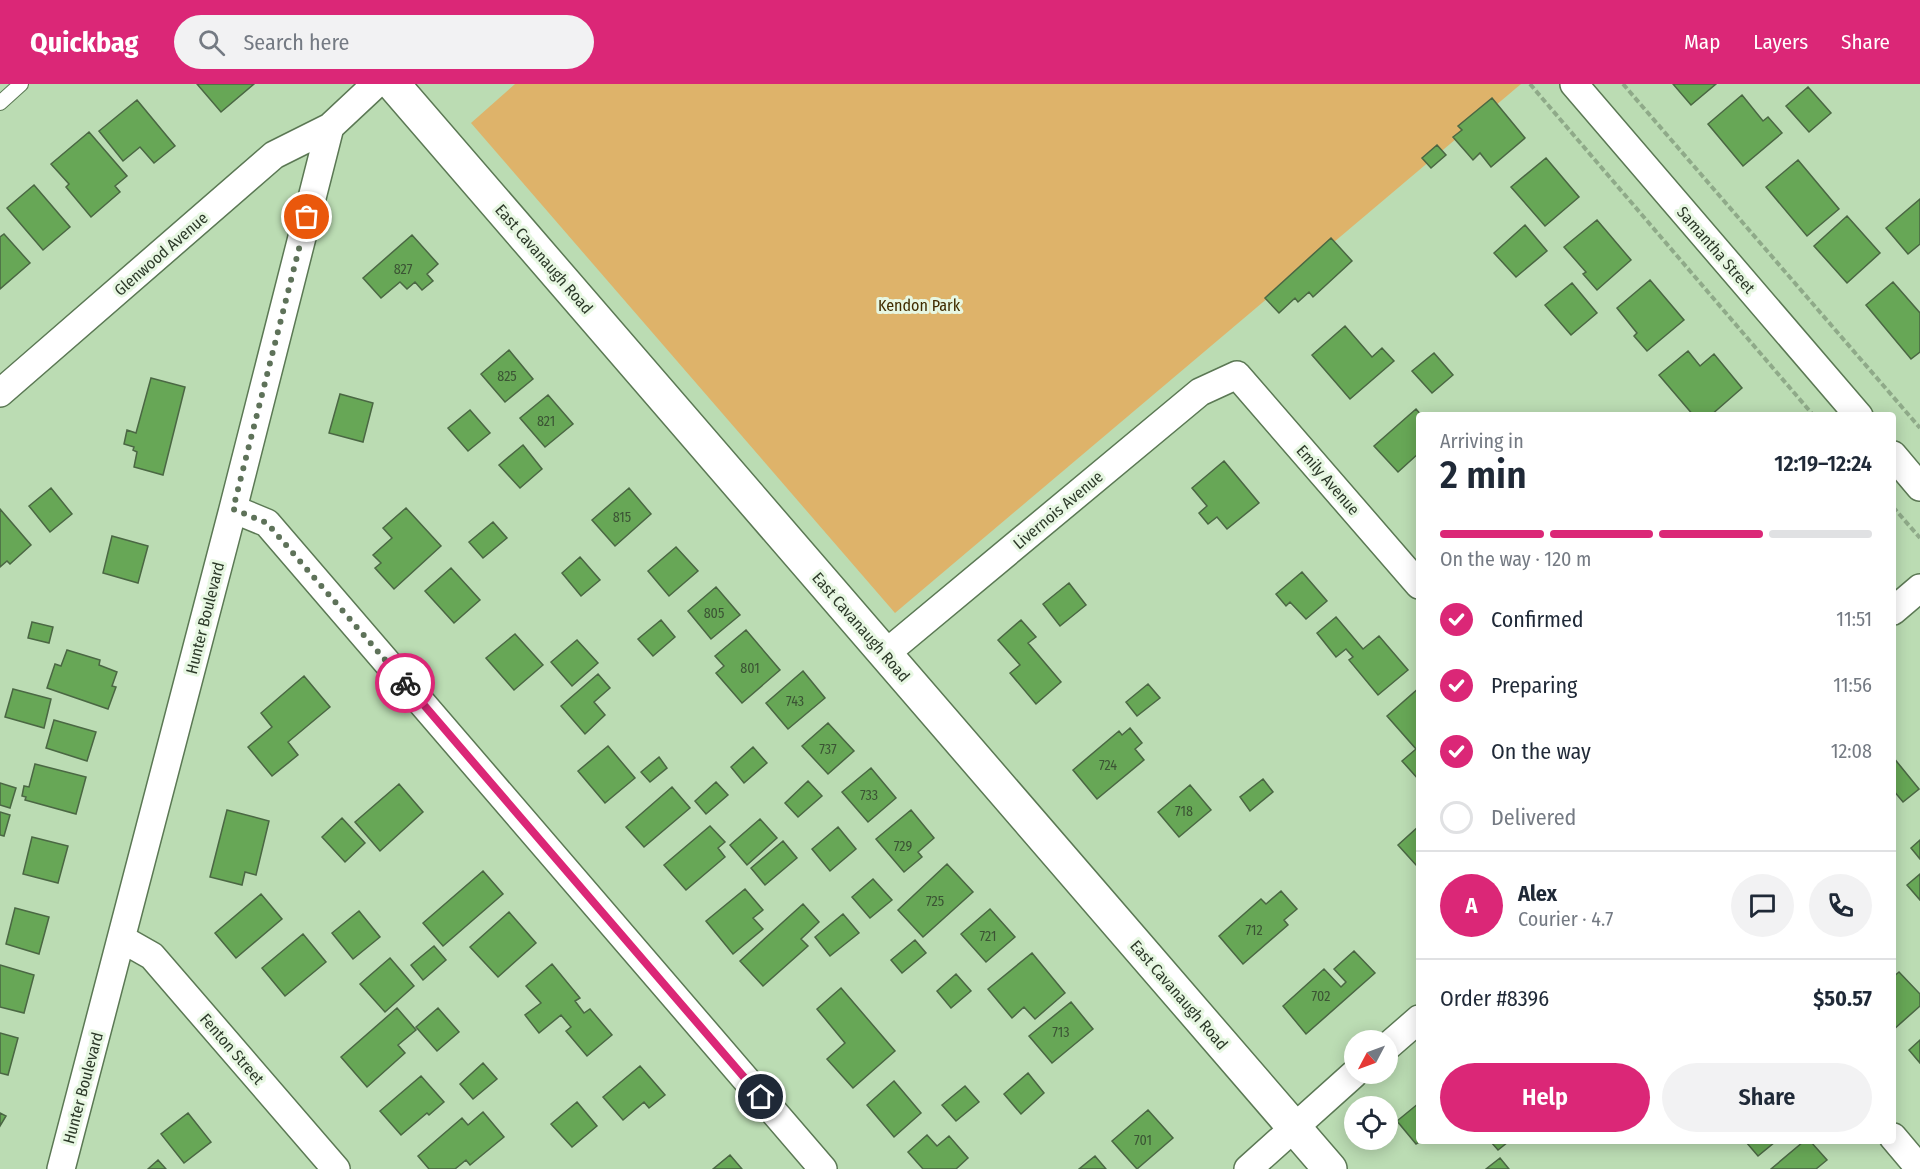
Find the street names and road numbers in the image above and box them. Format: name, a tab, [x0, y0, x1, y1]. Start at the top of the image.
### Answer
street label: East Cavanaugh Road	[491, 200, 597, 318]
street label: Samantha Street	[1673, 203, 1759, 298]
street label: Glenwood Avenue	[110, 208, 212, 300]
street label: Emily Avenue	[1292, 441, 1364, 519]
street label: Livernois Avenue	[1009, 467, 1107, 553]
street label: Hunter Boulevard	[182, 560, 228, 676]
street label: East Cavanaugh Road	[808, 568, 914, 686]
street label: East Cavanaugh Road	[1126, 936, 1232, 1054]
street label: Fenton Street	[196, 1010, 268, 1089]
street label: Hunter Boulevard	[59, 1030, 107, 1146]

